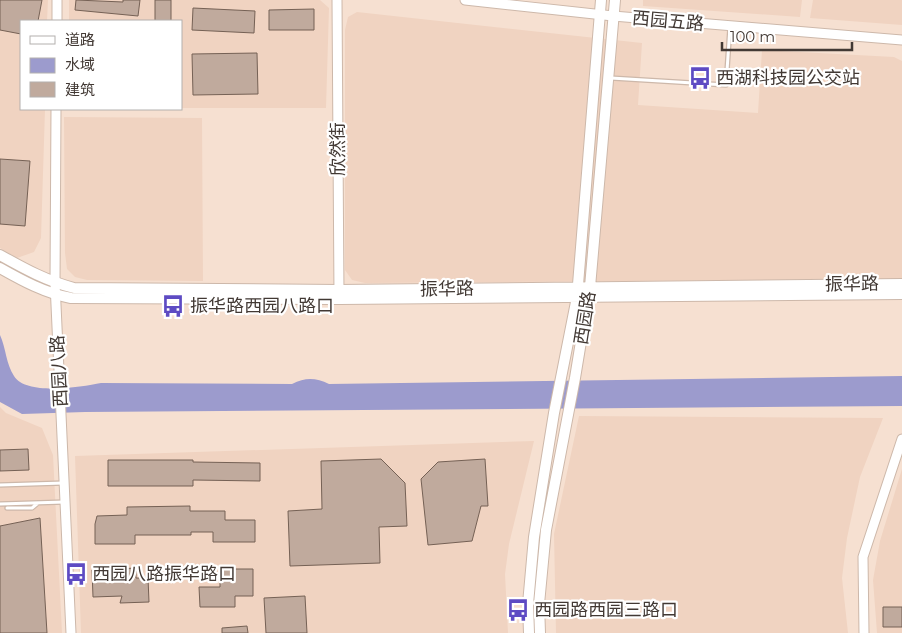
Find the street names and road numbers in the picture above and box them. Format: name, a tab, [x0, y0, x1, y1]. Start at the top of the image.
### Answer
street label: 西园五路	[631, 7, 705, 35]
street label: 欣然街	[327, 122, 349, 176]
street label: 振华路	[825, 273, 879, 295]
street label: 振华路	[420, 278, 474, 300]
street label: 西园路	[570, 290, 600, 346]
street label: 西园八路	[46, 334, 72, 408]

